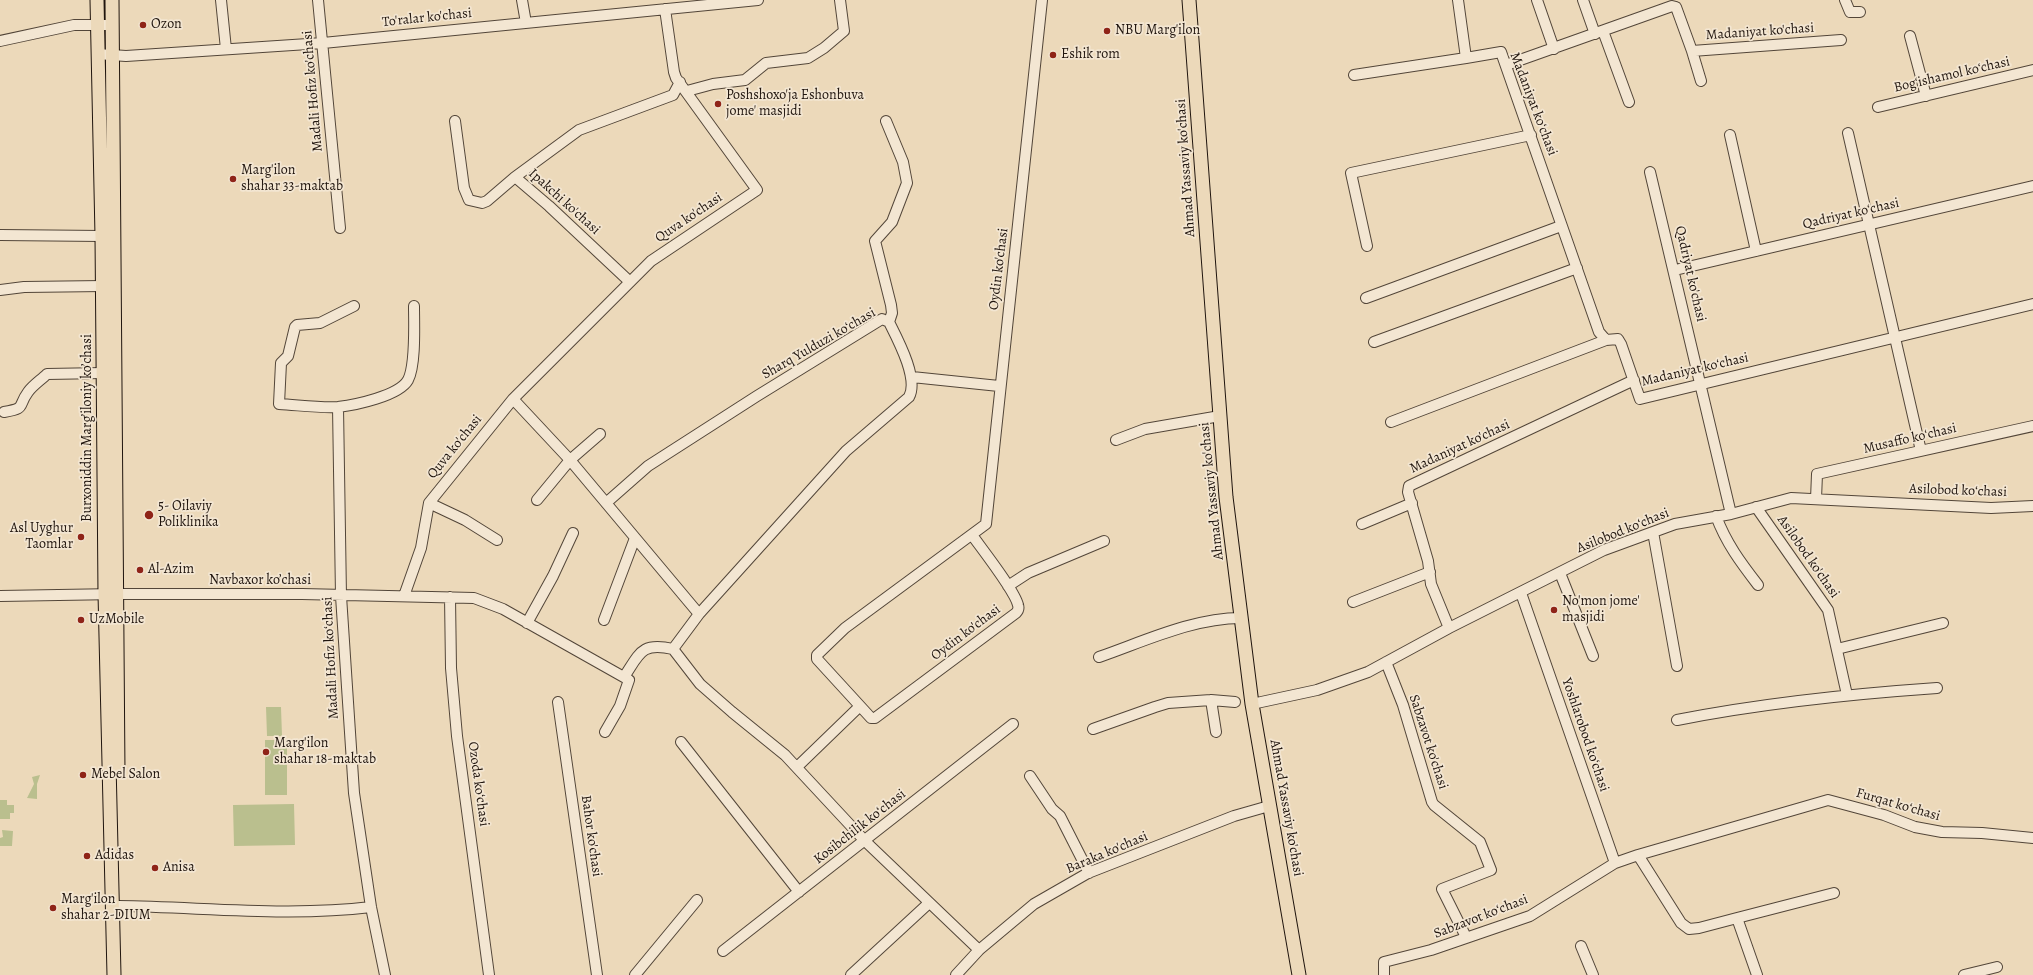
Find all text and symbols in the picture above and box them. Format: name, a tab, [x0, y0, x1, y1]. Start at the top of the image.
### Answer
street label: To'ralar ko'chasi	[381, 5, 473, 31]
place label: Ozon	[151, 17, 182, 33]
marker: Ozon	[138, 20, 148, 30]
street label: Madaniyat ko'chasi	[1705, 20, 1815, 44]
place label: NBU Marg'ilon	[1115, 23, 1200, 39]
marker: NBU Marg'ilon	[1102, 26, 1112, 36]
street label: Madali Hofiz ko'chasi	[299, 30, 327, 152]
place label: Eshik rom	[1061, 47, 1120, 63]
marker: Eshik rom	[1048, 50, 1058, 60]
street label: Madaniyat koʻchasi	[1506, 50, 1560, 158]
street label: Bogʻishamol koʻchasi	[1892, 53, 2012, 97]
place label: Poshshoxo'ja Eshonbuva jome' masjidi	[726, 88, 864, 120]
street label: Ahmad Yassaviy ko'chasi	[1173, 98, 1199, 238]
marker: Poshshoxo'ja Eshonbuva jome' masjidi	[713, 99, 723, 109]
place label: Marg'ilon shahar 33-maktab	[241, 163, 343, 196]
street label: Ipakchi ko'chasi	[525, 165, 603, 239]
marker: Marg'ilon shahar 33-maktab	[228, 174, 238, 184]
street label: Quva ko'chasi	[652, 189, 726, 247]
street label: Qadriyat koʻchasi	[1801, 195, 1901, 233]
street label: Qadriyat ko'chasi	[1671, 224, 1709, 324]
street label: Oydin ko'chasi	[986, 227, 1012, 311]
street label: Sharq Yulduzi koʻchasi	[759, 305, 879, 383]
street label: Burxoniddin Marg’iloniy ko’chasi	[80, 334, 96, 522]
street label: Madaniyat koʻchasi	[1640, 350, 1750, 390]
street label: Quva ko'chasi	[424, 412, 486, 482]
street label: Madaniyat ko'chasi	[1407, 416, 1513, 478]
street label: Musaffo koʻchasi	[1862, 420, 1958, 458]
street label: Ahmad Yassaviy ko'chasi	[1196, 421, 1228, 561]
street label: Asilobod koʻchasi	[1909, 481, 2007, 501]
place label: 5- Oilaviy Poliklinika	[158, 499, 219, 532]
street label: Asilobod koʻchasi	[1574, 505, 1672, 557]
marker: 5- Oilaviy Poliklinika	[143, 509, 155, 521]
street label: Asilobod ko'chasi	[1773, 512, 1843, 602]
place label: Asl Uyghur Taomlar	[10, 521, 73, 554]
marker: Asl Uyghur Taomlar	[76, 532, 86, 542]
place label: Al-Azim	[148, 562, 194, 578]
marker: Al-Azim	[135, 565, 145, 575]
street label: Navbaxor ko’chasi	[209, 573, 311, 589]
place label: No'mon jome' masjidi	[1562, 594, 1640, 626]
street label: Madali Hofiz koʻchasi	[319, 596, 343, 720]
street label: Oydin ko'chasi	[928, 601, 1004, 665]
marker: No'mon jome' masjidi	[1549, 605, 1559, 615]
place label: UzMobile	[89, 612, 144, 628]
marker: UzMobile	[76, 615, 86, 625]
street label: Yoshlarobod koʻchasi	[1558, 676, 1612, 794]
street label: Sabzavot ko'chasi	[1405, 693, 1451, 791]
place label: Marg'ilon shahar 18-maktab	[274, 736, 376, 768]
street label: Ahmad Yassaviy ko'chasi	[1266, 738, 1306, 878]
street label: Ozoda koʻchasi	[464, 740, 492, 828]
marker: Marg'ilon shahar 18-maktab	[261, 747, 271, 757]
place label: Mebel Salon	[91, 767, 160, 783]
marker: Mebel Salon	[78, 770, 88, 780]
street label: Furqat koʻchasi	[1854, 785, 1942, 825]
street label: Kosibchilik koʻchasi	[811, 786, 909, 868]
street label: Bahor ko'chasi	[577, 794, 605, 878]
street label: Baraka ko'chasi	[1063, 828, 1151, 878]
place label: Adidas	[95, 848, 134, 864]
marker: Adidas	[82, 851, 92, 861]
place label: Anisa	[163, 860, 195, 876]
marker: Anisa	[150, 863, 160, 873]
street label: Sabzavot koʻchasi	[1432, 891, 1530, 943]
place label: Marg'ilon shahar 2-DIUM	[61, 892, 151, 924]
marker: Marg'ilon shahar 2-DIUM	[48, 903, 58, 913]

